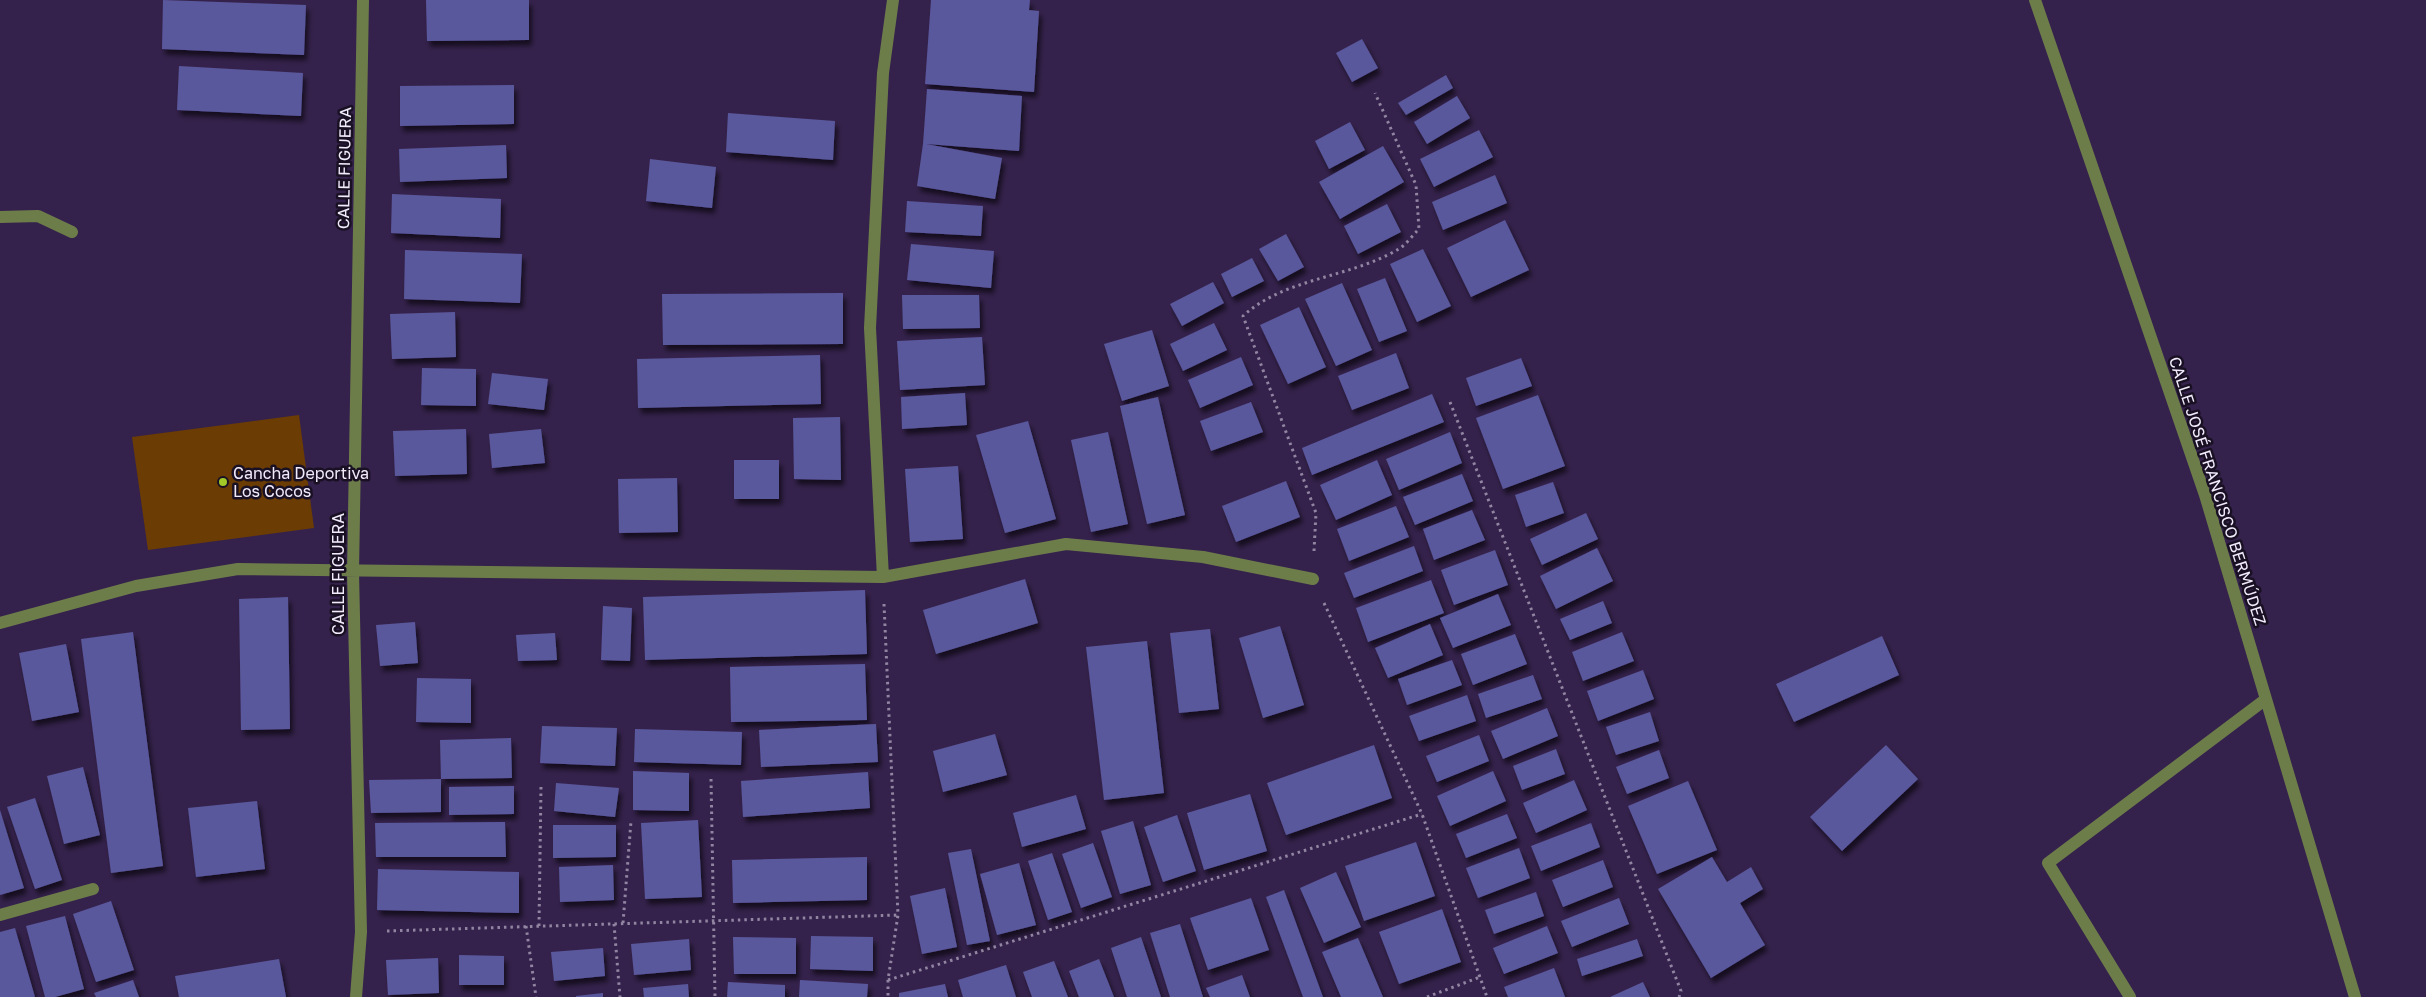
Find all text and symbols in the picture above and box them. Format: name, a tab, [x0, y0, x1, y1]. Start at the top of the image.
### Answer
street label: CALLE FIGUERA	[333, 106, 355, 229]
street label: CALLE JOSÉ FRANCISCO BERMÚDEZ	[2165, 354, 2271, 628]
place label: Cancha Deportiva Los Cocos	[233, 463, 369, 501]
marker: Cancha Deportiva Los Cocos	[217, 476, 229, 488]
street label: CALLE FIGUERA	[328, 513, 348, 635]

